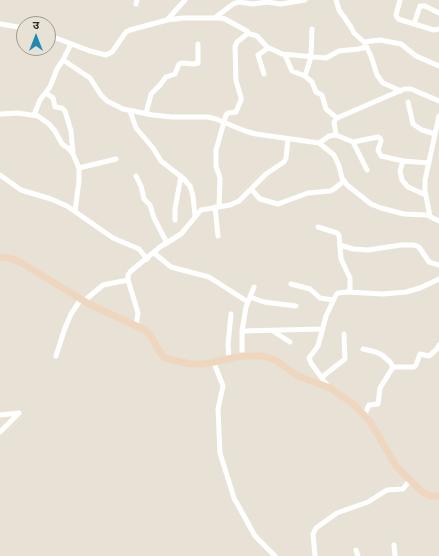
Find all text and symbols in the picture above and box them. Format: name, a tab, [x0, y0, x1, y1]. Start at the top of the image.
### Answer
north arrow	[16, 16, 56, 56]
text: उ	[33, 19, 39, 31]

